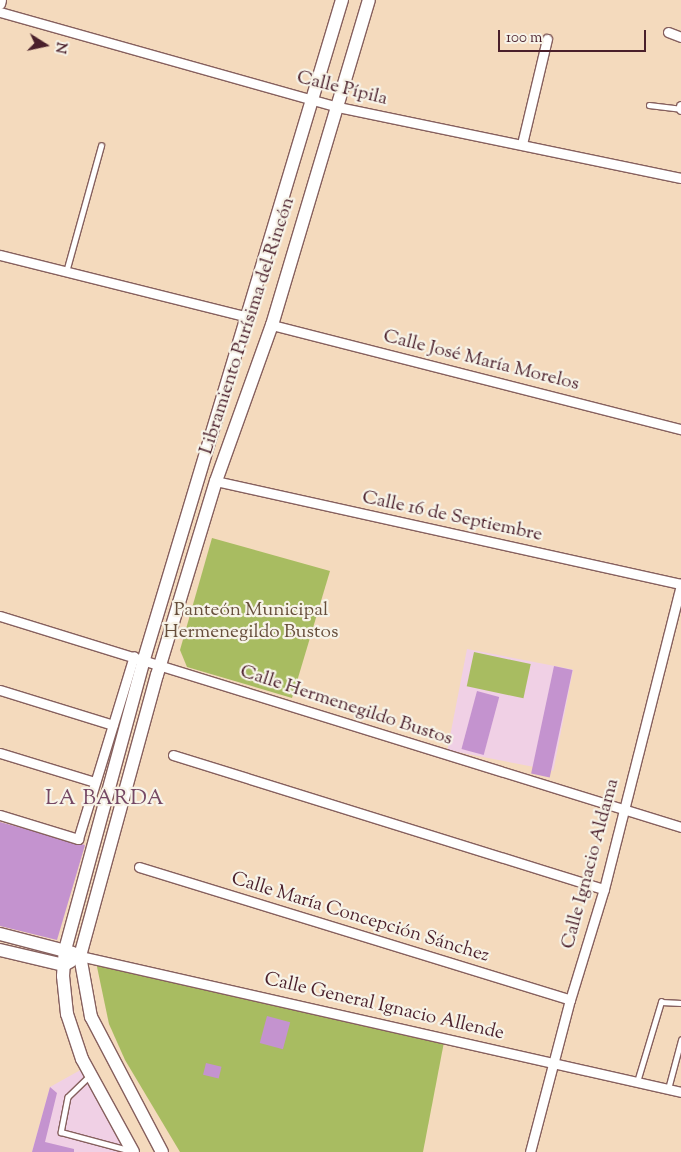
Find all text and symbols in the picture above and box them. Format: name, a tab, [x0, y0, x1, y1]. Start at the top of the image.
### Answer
north arrow	[20, 20, 70, 70]
scale bar	[501, 20, 648, 52]
text: 100 m	[506, 28, 542, 49]
text: N	[49, 40, 71, 55]
street label: Calle Pípila	[294, 67, 390, 111]
street label: Libramiento Purísima del Rincón	[196, 195, 300, 457]
street label: Calle José María Morelos	[381, 326, 581, 396]
street label: Calle 16 de Septiembre	[360, 487, 544, 547]
park label: Panteón Municipal Hermenegildo Bustos	[164, 600, 338, 644]
street label: Calle Hermenegildo Bustos	[237, 661, 455, 751]
street label: Calle Ignacio Aldama	[557, 776, 625, 952]
district label: LA BARDA	[44, 786, 166, 812]
street label: Calle María Concepción Sánchez	[228, 868, 492, 968]
street label: Calle General Ignacio Allende	[262, 968, 506, 1046]

